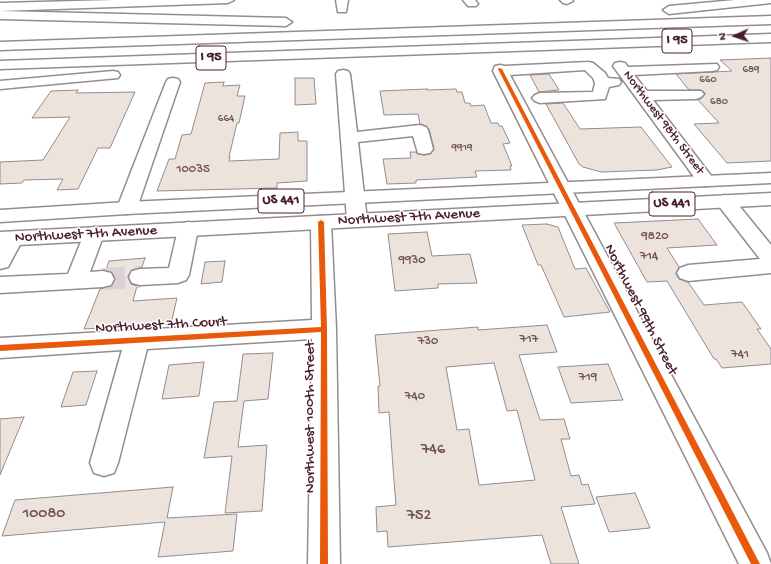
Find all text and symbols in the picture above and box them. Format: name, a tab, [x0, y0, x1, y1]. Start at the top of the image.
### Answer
north arrow	[715, 16, 755, 56]
road number: I 95	[662, 29, 692, 53]
text: N	[717, 33, 729, 41]
road number: I 95	[196, 46, 226, 70]
house number: 689	[742, 63, 760, 77]
street label: Northwest 98th Street	[619, 68, 707, 178]
house number: 660	[699, 73, 717, 87]
house number: 680	[710, 95, 728, 109]
house number: 664	[218, 112, 234, 126]
house number: 9919	[452, 141, 472, 155]
house number: 10035	[176, 162, 210, 178]
road number: US 441	[258, 189, 304, 213]
road number: US 441	[649, 192, 695, 216]
street label: Northwest 7th Avenue	[337, 205, 481, 231]
street label: Northwest 7th Avenue	[14, 222, 158, 248]
house number: 9820	[641, 229, 669, 245]
street label: Northwest 99th Street	[599, 242, 681, 378]
house number: 714	[640, 249, 658, 265]
house number: 9930	[398, 253, 426, 269]
street label: Northwest 7th Court	[95, 314, 227, 338]
house number: 717	[520, 332, 538, 348]
house number: 730	[418, 334, 438, 350]
street label: Northwest 100th Street	[302, 341, 320, 493]
house number: 741	[731, 347, 749, 363]
house number: 719	[579, 370, 597, 386]
house number: 740	[405, 389, 425, 405]
house number: 746	[421, 441, 445, 461]
house number: 10080	[23, 505, 65, 525]
house number: 752	[407, 507, 431, 527]

